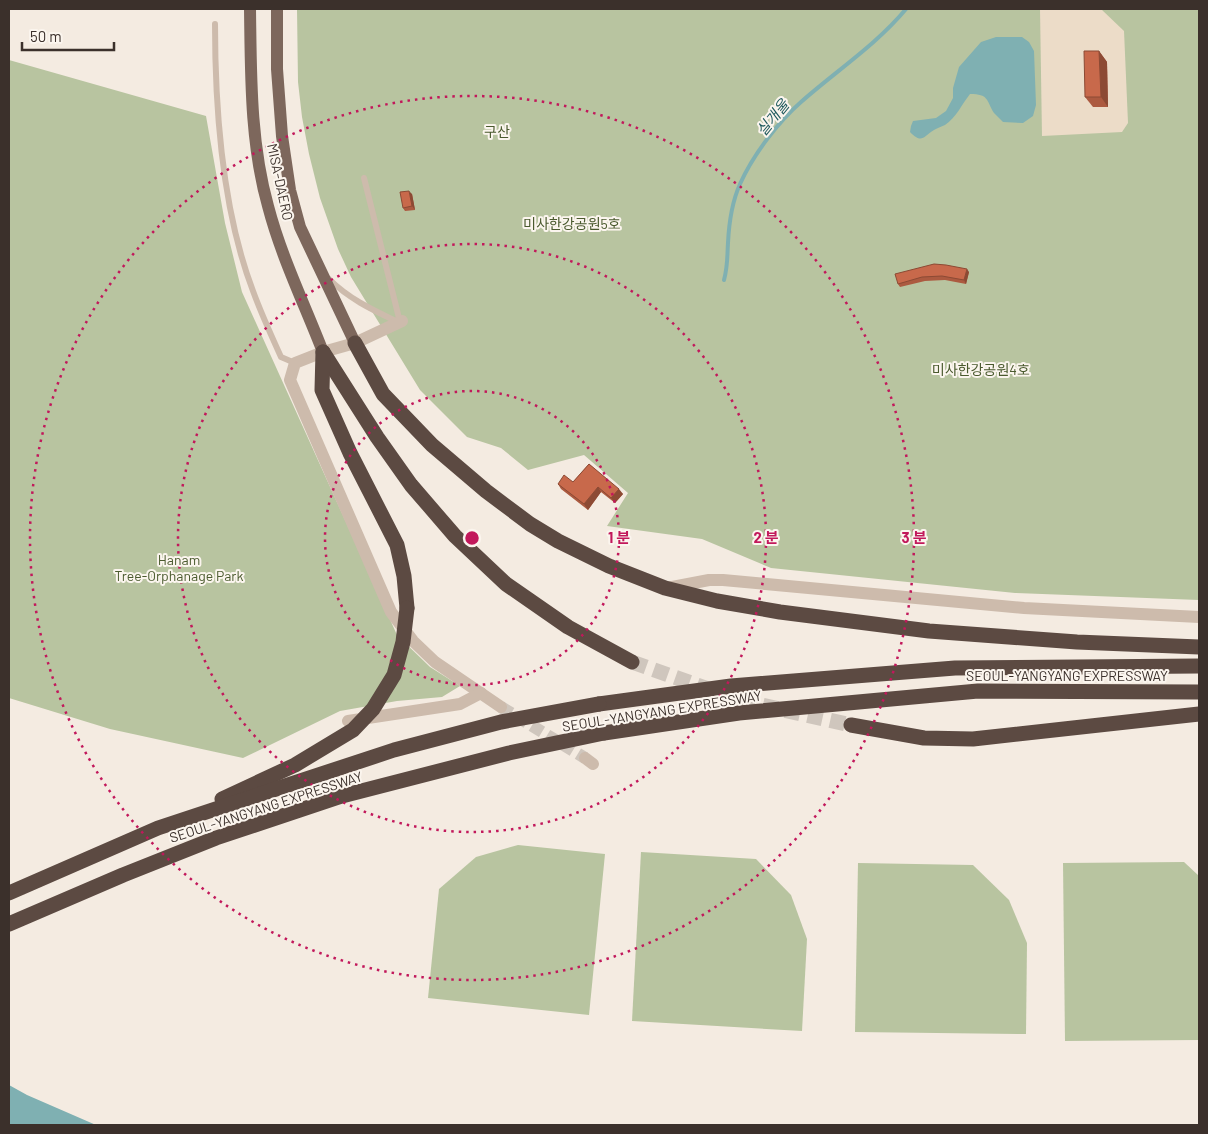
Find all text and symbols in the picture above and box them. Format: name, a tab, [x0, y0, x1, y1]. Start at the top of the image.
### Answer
scale bar	[22, 20, 115, 52]
text: 50 m	[30, 27, 62, 45]
water label: 실개울	[752, 95, 793, 139]
park label: 구산	[484, 123, 510, 140]
street label: MISA-DAERO	[264, 142, 297, 222]
park label: 미사한강공원5호	[523, 215, 621, 232]
park label: 미사한강공원4호	[932, 361, 1030, 378]
text: 1 분	[608, 528, 630, 546]
text: 2 분	[753, 528, 779, 546]
text: 3 분	[902, 528, 927, 546]
centre of rings	[463, 529, 481, 547]
park label: Hanam Tree-Orphanage Park	[115, 551, 243, 584]
street label: SEOUL-YANGYANG EXPRESSWAY	[966, 667, 1168, 684]
street label: SEOUL-YANGYANG EXPRESSWAY	[561, 686, 763, 735]
street label: SEOUL-YANGYANG EXPRESSWAY	[167, 767, 365, 846]

